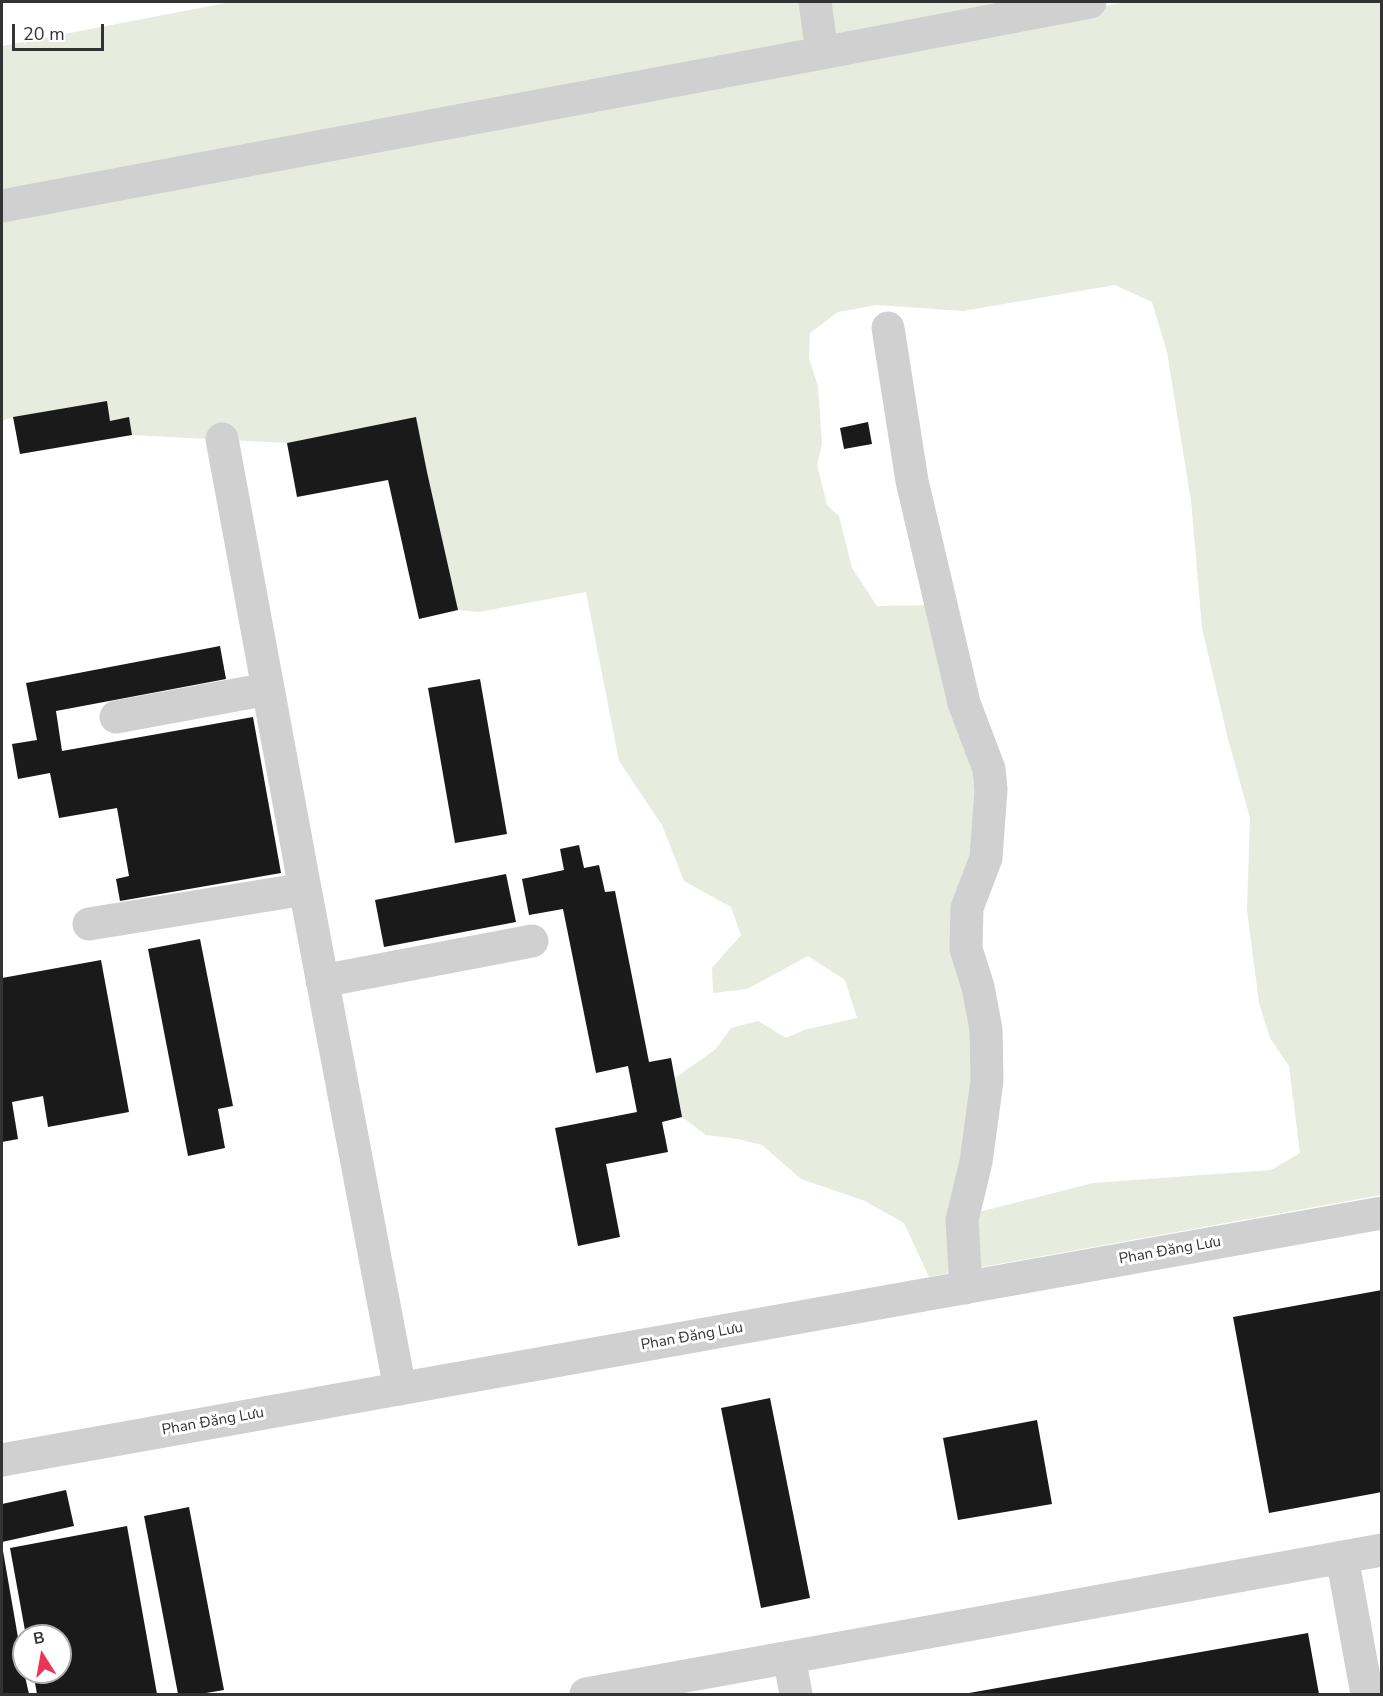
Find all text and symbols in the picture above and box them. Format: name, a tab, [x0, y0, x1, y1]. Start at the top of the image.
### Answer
scale bar	[15, 12, 106, 50]
text: 20 m	[23, 22, 65, 46]
street label: Phan Đăng Lưu	[1118, 1233, 1222, 1269]
street label: Phan Đăng Lưu	[640, 1319, 744, 1355]
street label: Phan Đăng Lưu	[161, 1404, 265, 1440]
north arrow	[12, 1624, 72, 1684]
text: B	[31, 1626, 46, 1650]

